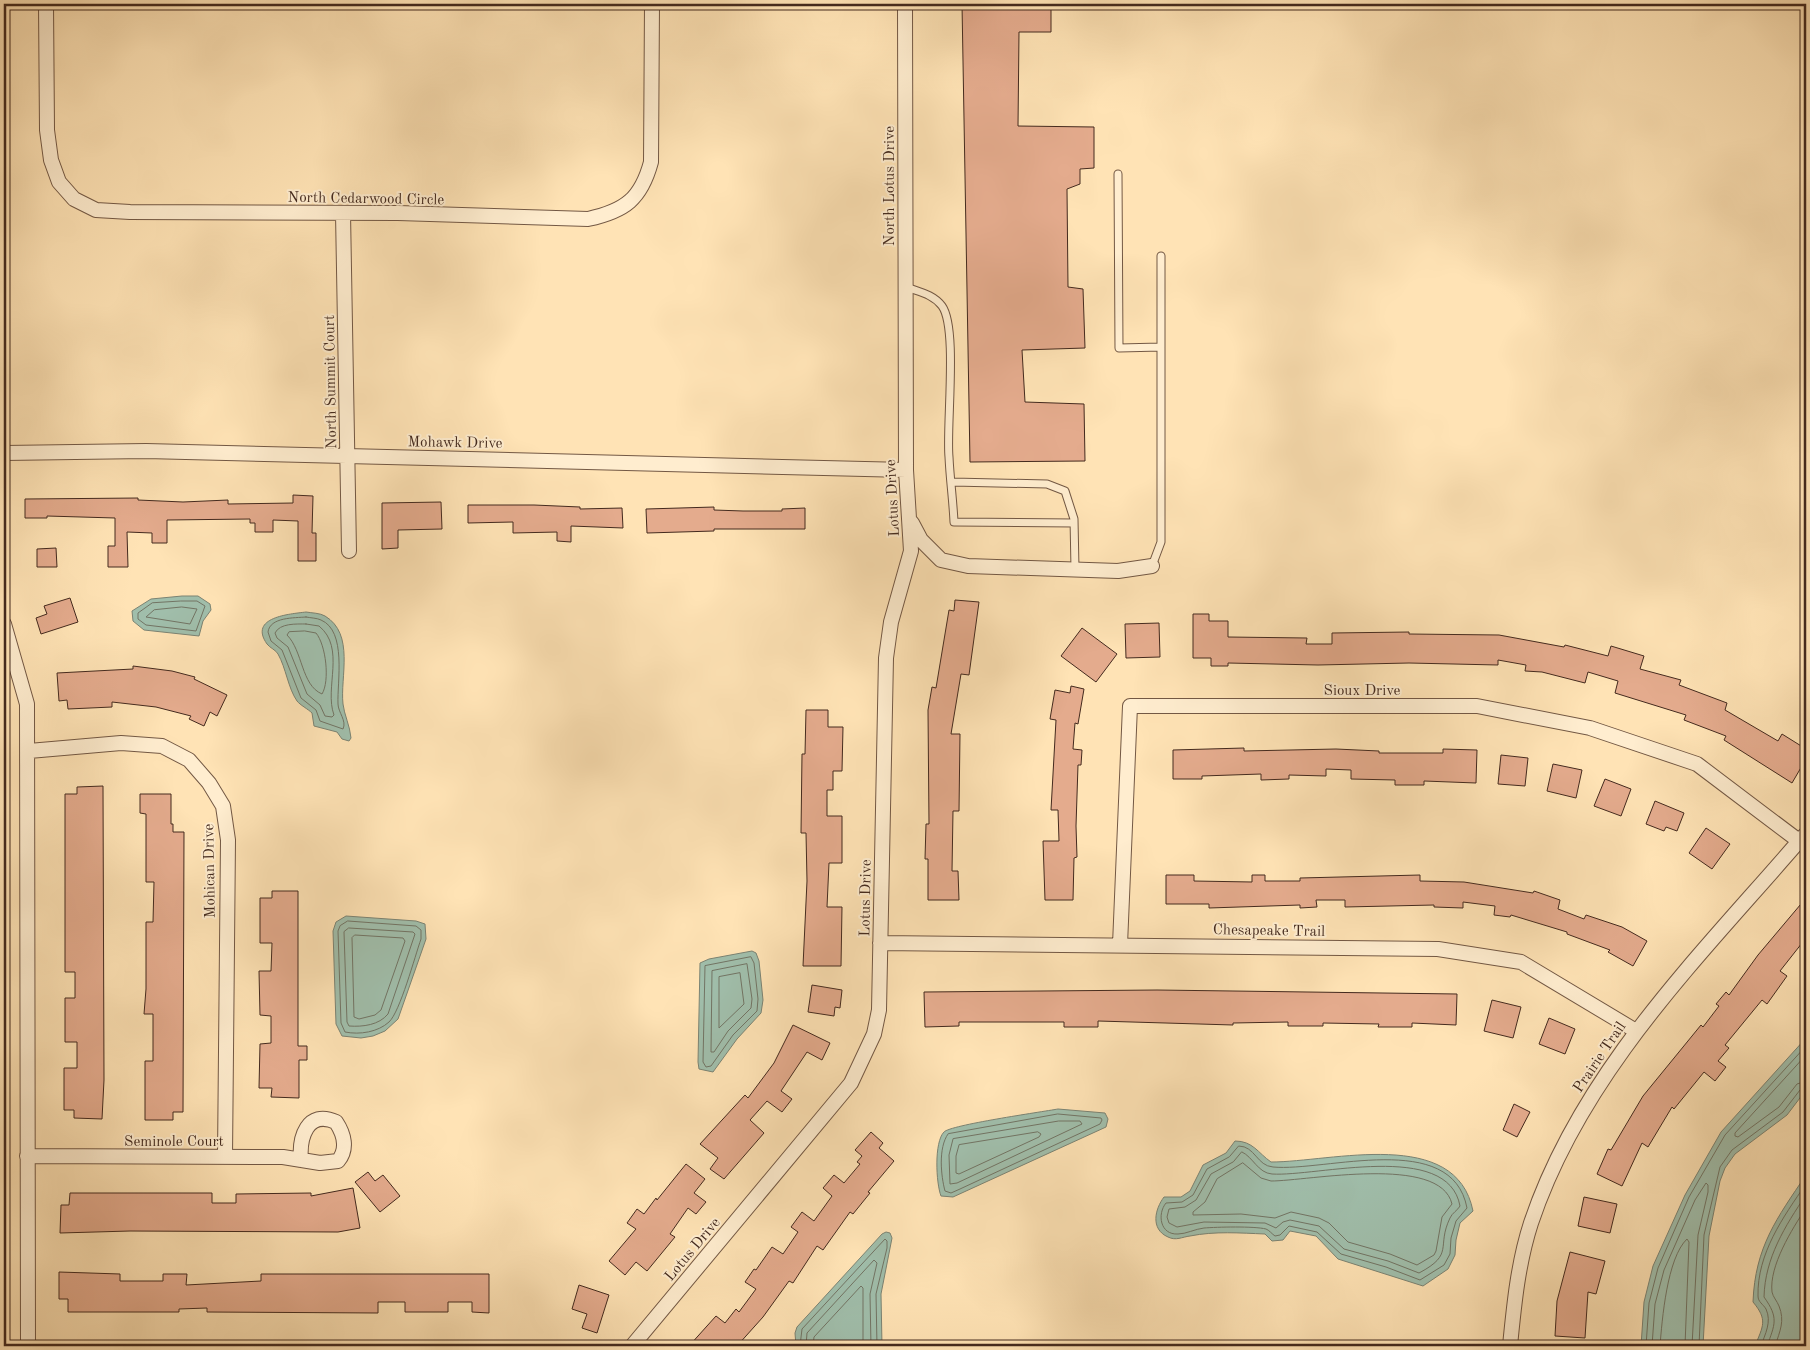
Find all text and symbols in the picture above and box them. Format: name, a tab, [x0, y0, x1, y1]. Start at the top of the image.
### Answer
street label: North Lotus Drive	[883, 126, 898, 246]
street label: North Cedarwood Circle	[288, 191, 445, 208]
street label: North Summit Court	[323, 315, 340, 449]
street label: Mohawk Drive	[407, 435, 503, 452]
street label: Lotus Drive	[884, 459, 903, 537]
street label: Sioux Drive	[1324, 684, 1401, 699]
street label: Mohican Drive	[202, 824, 219, 918]
street label: Lotus Drive	[858, 859, 875, 937]
street label: Chesapeake Trail	[1213, 923, 1325, 940]
street label: Prairie Trail	[1571, 1020, 1629, 1096]
street label: Seminole Court	[124, 1135, 224, 1150]
street label: Lotus Drive	[662, 1215, 724, 1284]

